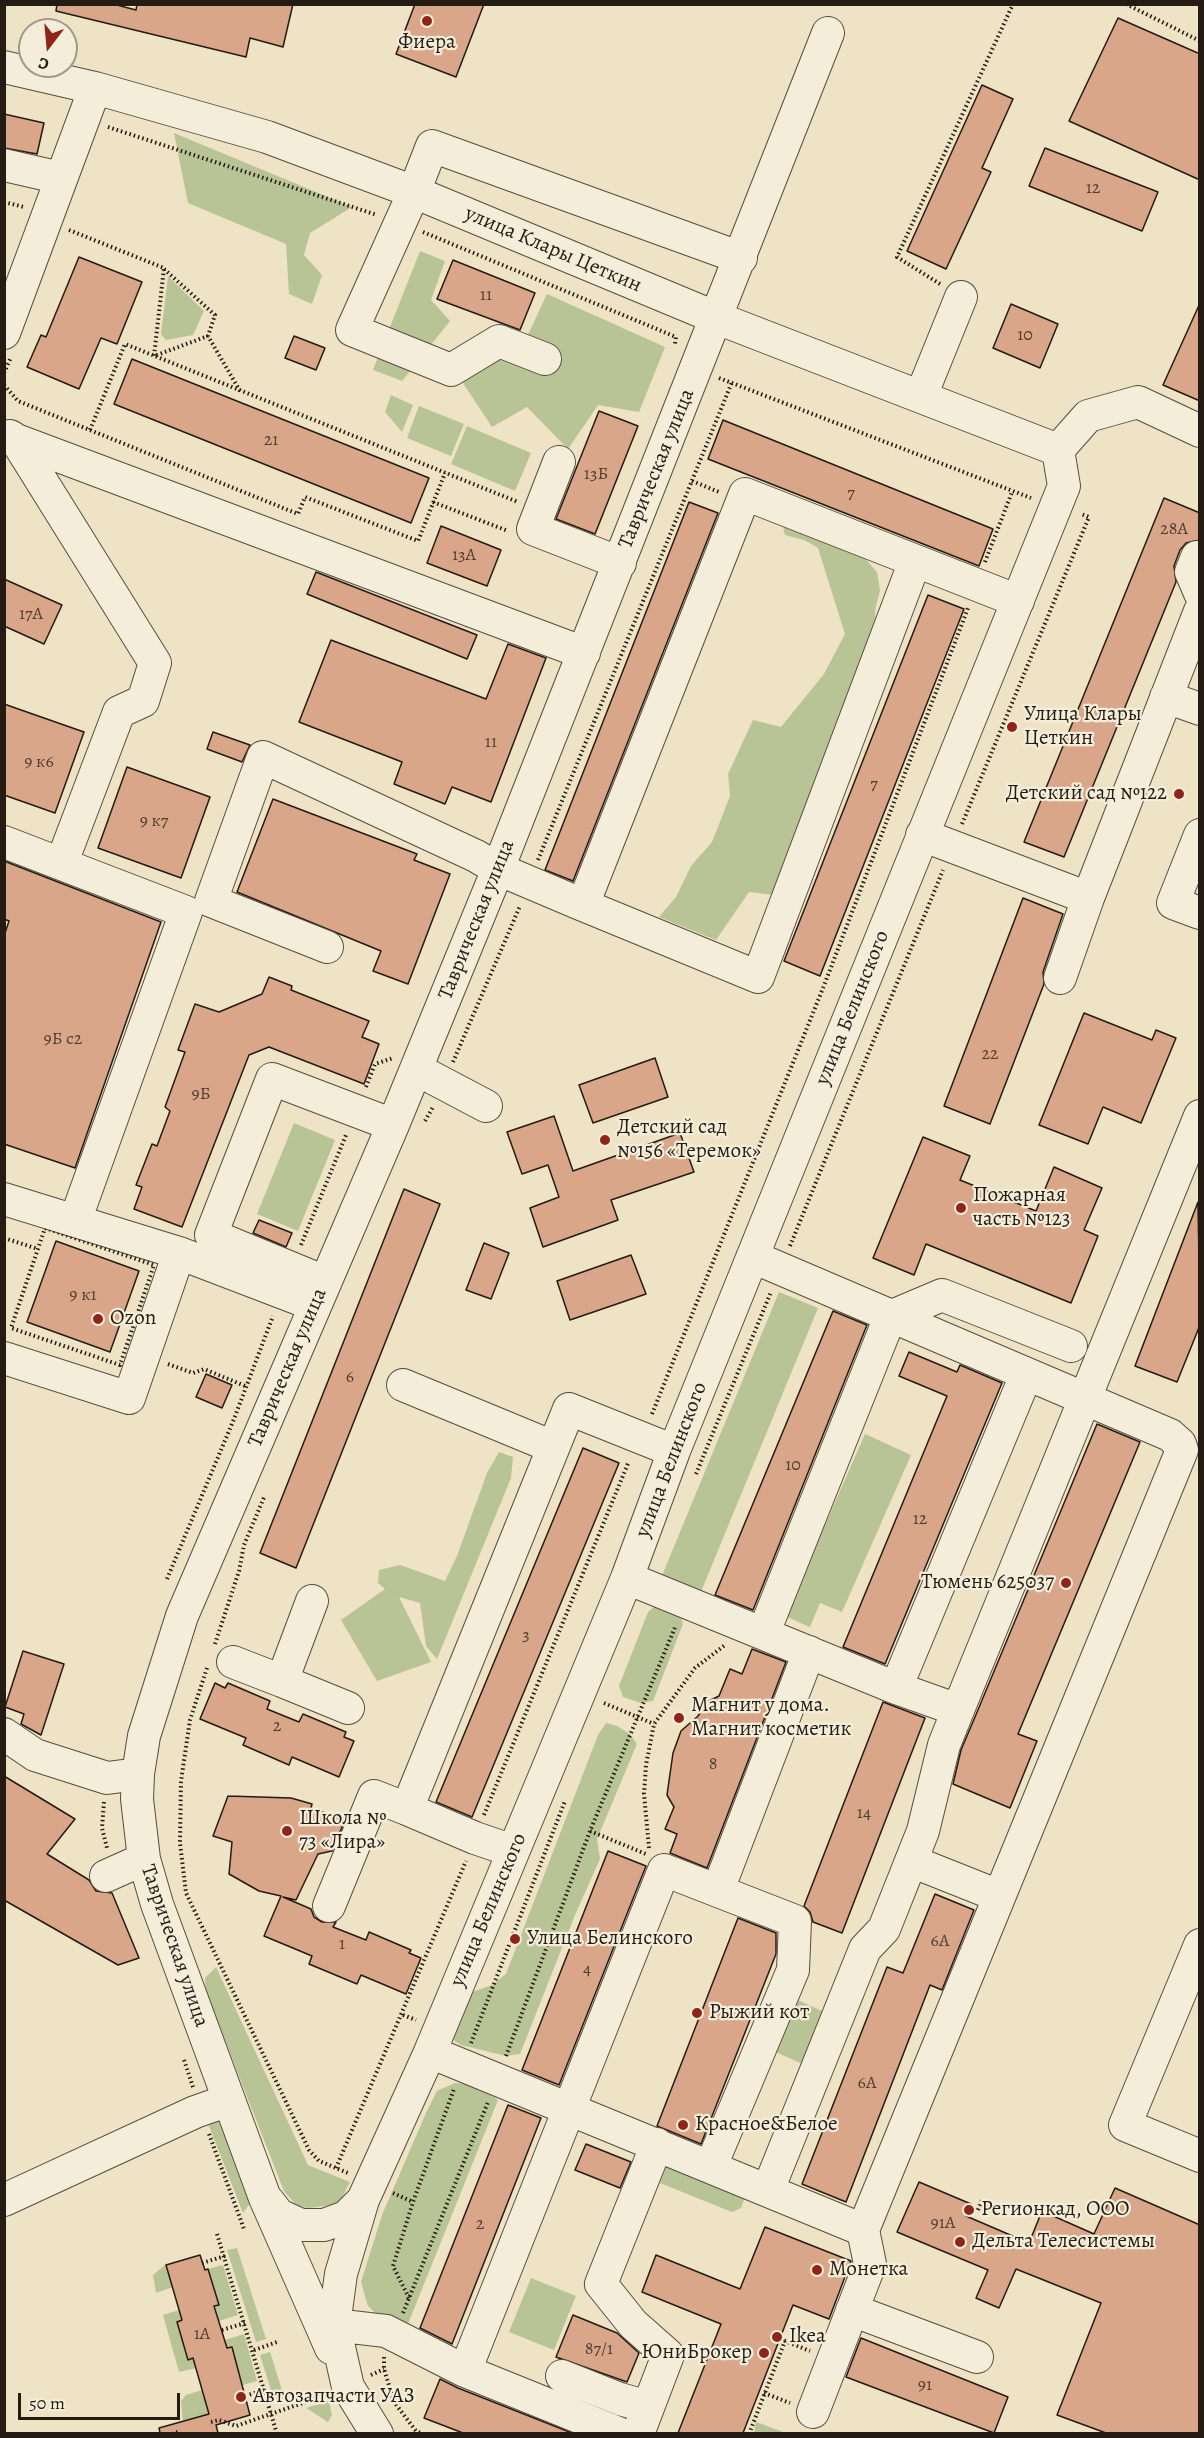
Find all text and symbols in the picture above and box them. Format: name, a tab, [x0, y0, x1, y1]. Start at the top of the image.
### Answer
marker: Фиера	[420, 14, 434, 28]
north arrow	[18, 18, 78, 78]
place label: Фиера	[398, 30, 456, 56]
text: С	[36, 51, 51, 75]
house number: 12	[1086, 178, 1100, 200]
street label: улица Клары Цеткин	[461, 201, 645, 299]
house number: 11	[480, 285, 492, 307]
house number: 10	[1017, 325, 1033, 347]
street label: Таврическая улица	[613, 385, 701, 553]
house number: 21	[264, 430, 278, 452]
house number: 13Б	[584, 464, 608, 486]
house number: 7	[847, 483, 855, 505]
house number: 28А	[1160, 519, 1188, 541]
house number: 13А	[452, 545, 476, 567]
house number: 17А	[19, 604, 43, 626]
place label: Улица Клары Цеткин	[1024, 702, 1142, 752]
marker: Улица Клары Цеткин	[1005, 720, 1019, 734]
house number: 11	[485, 732, 497, 754]
house number: 9 к6	[24, 752, 54, 774]
house number: 7	[870, 774, 878, 796]
place label: Детский сад №122	[1006, 781, 1167, 807]
marker: Детский сад №122	[1172, 787, 1186, 801]
house number: 9 к7	[140, 811, 168, 833]
street label: Таврическая улица	[433, 836, 521, 1004]
street label: улица Белинского	[811, 927, 895, 1089]
house number: 9Б с2	[44, 1029, 82, 1051]
house number: 22	[981, 1044, 999, 1066]
house number: 9Б	[192, 1084, 210, 1106]
place label: Детский сад №156 «Теремок»	[617, 1115, 761, 1165]
marker: Детский сад №156 «Теремок»	[598, 1133, 612, 1147]
place label: Пожарная часть №123	[973, 1183, 1070, 1233]
marker: Пожарная часть №123	[954, 1201, 968, 1215]
house number: 9 к1	[69, 1285, 97, 1307]
street label: Таврическая улица	[243, 1285, 333, 1451]
place label: Ozon	[110, 1306, 156, 1332]
marker: Ozon	[91, 1312, 105, 1326]
house number: 6	[346, 1367, 354, 1389]
street label: улица Белинского	[631, 1379, 713, 1541]
house number: 10	[785, 1455, 801, 1477]
house number: 12	[913, 1509, 927, 1531]
place label: Тюмень 625037	[921, 1570, 1054, 1596]
marker: Тюмень 625037	[1059, 1576, 1073, 1590]
house number: 3	[522, 1625, 530, 1647]
place label: Магнит у дома. Магнит косметик	[691, 1693, 851, 1743]
marker: Магнит у дома. Магнит косметик	[672, 1711, 686, 1725]
house number: 2	[273, 1716, 281, 1738]
house number: 8	[709, 1754, 717, 1776]
house number: 14	[857, 1803, 871, 1825]
place label: Школа № 73 «Лира»	[299, 1806, 387, 1856]
marker: Школа № 73 «Лира»	[280, 1824, 294, 1838]
street label: улица Белинского	[445, 1829, 533, 1991]
street label: Таврическая улица	[134, 1861, 214, 2031]
place label: Улица Белинского	[527, 1926, 693, 1952]
house number: 6А	[931, 1931, 949, 1953]
marker: Улица Белинского	[508, 1932, 522, 1946]
house number: 1	[339, 1934, 345, 1956]
house number: 4	[583, 1959, 591, 1981]
place label: Рыжий кот	[709, 2000, 809, 2026]
marker: Рыжий кот	[690, 2006, 704, 2020]
house number: 6А	[858, 2073, 876, 2095]
place label: Красное&Белое	[695, 2112, 838, 2138]
marker: Красное&Белое	[676, 2118, 690, 2132]
place label: Регионкад, ООО	[981, 2197, 1130, 2223]
marker: Регионкад, ООО	[962, 2203, 976, 2217]
house number: 91А	[931, 2213, 955, 2235]
house number: 2	[476, 2214, 484, 2236]
place label: Дельта Телесистемы	[972, 2229, 1155, 2255]
marker: Дельта Телесистемы	[953, 2235, 967, 2249]
place label: Монетка	[829, 2257, 908, 2283]
marker: Монетка	[810, 2263, 824, 2277]
house number: 1А	[194, 2324, 210, 2346]
place label: Ikea	[789, 2324, 826, 2350]
marker: Ikea	[770, 2330, 784, 2344]
house number: 87/1	[585, 2339, 613, 2361]
place label: ЮниБрокер	[641, 2340, 752, 2366]
marker: ЮниБрокер	[757, 2346, 771, 2360]
house number: 91	[918, 2375, 932, 2397]
scale bar	[21, 2381, 183, 2419]
place label: Автозапчасти УАЗ	[253, 2384, 415, 2410]
marker: Автозапчасти УАЗ	[234, 2390, 248, 2404]
text: 50 m	[29, 2391, 65, 2415]

